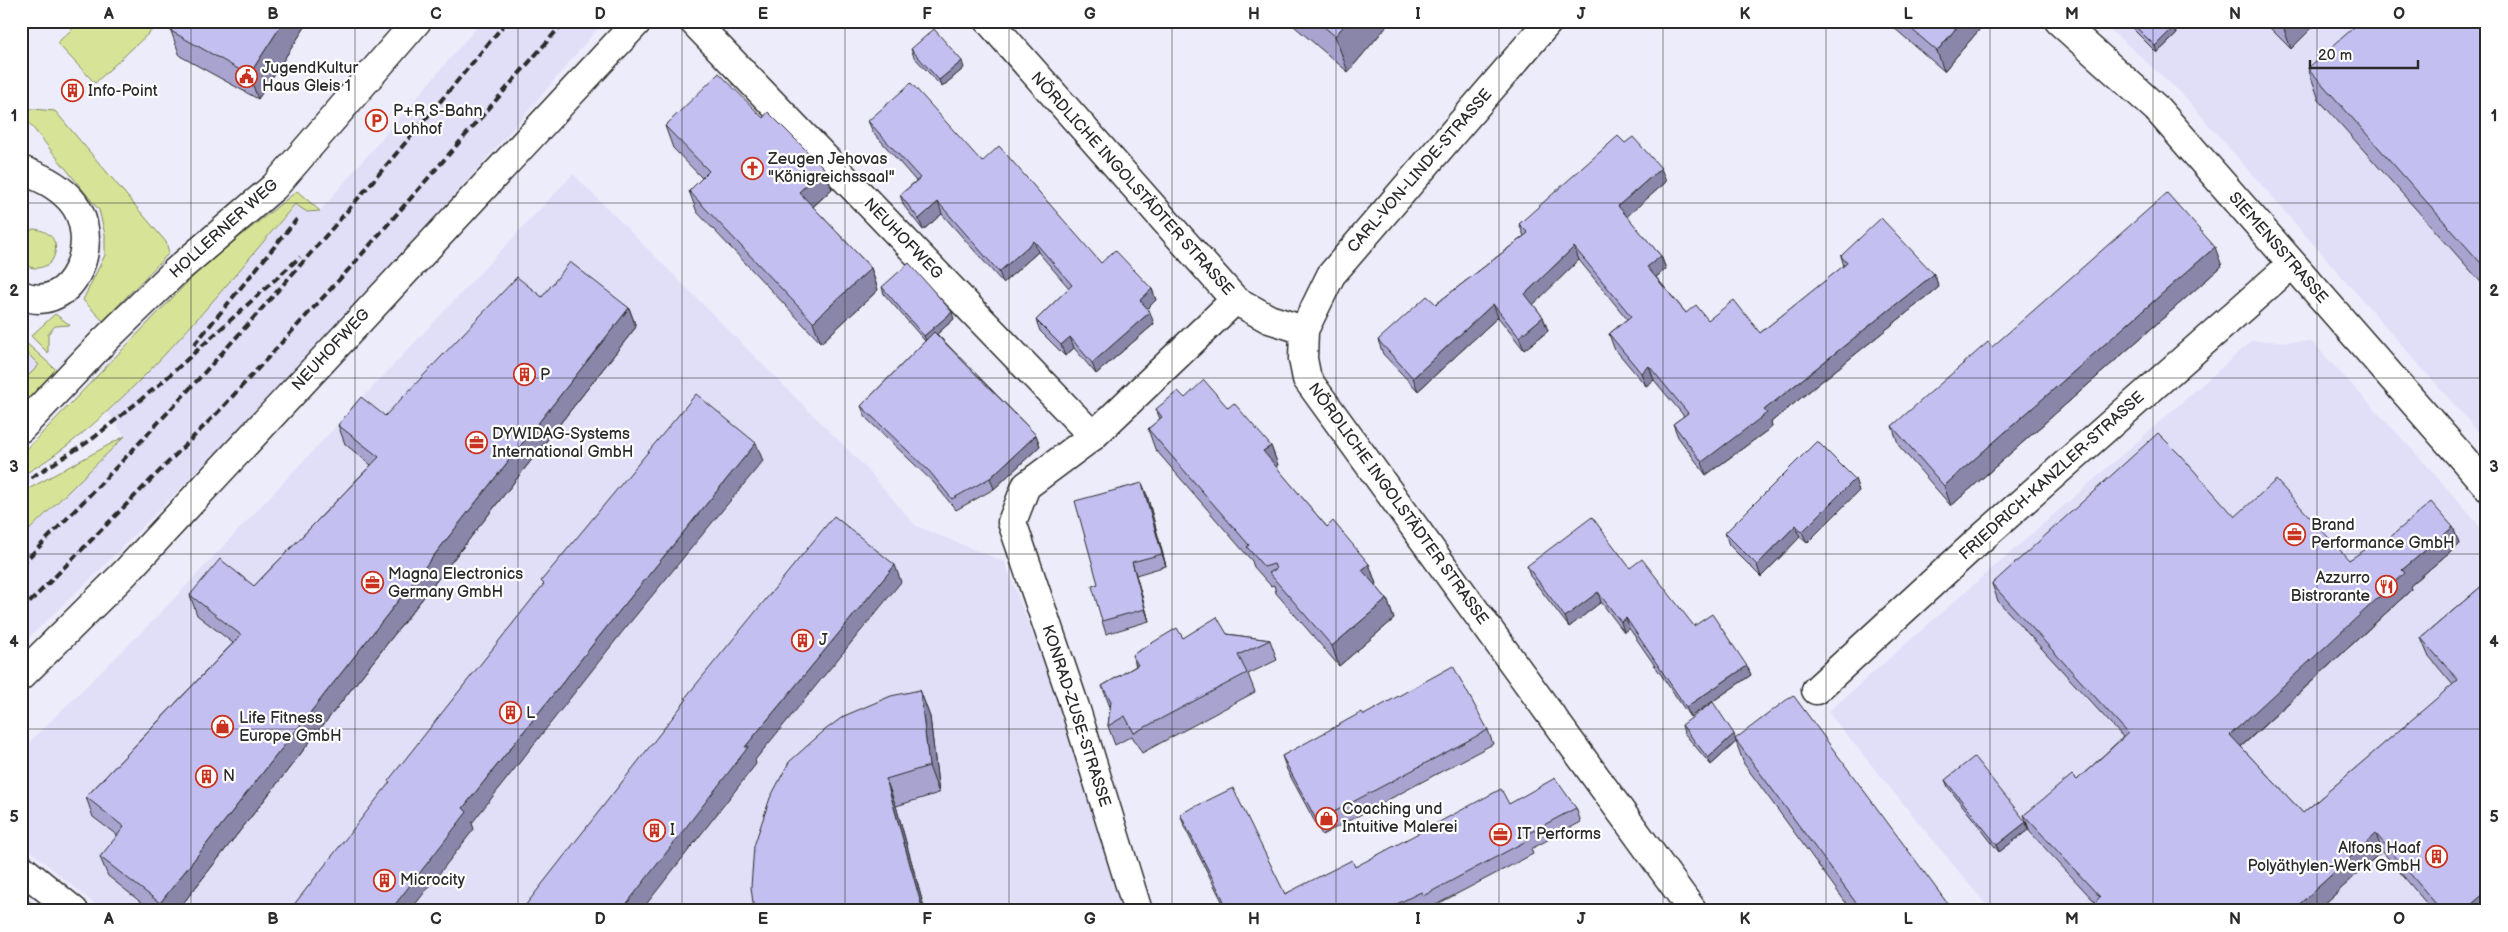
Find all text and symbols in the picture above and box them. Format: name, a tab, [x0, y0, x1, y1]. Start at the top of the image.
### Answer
text: A	[103, 5, 114, 24]
text: B	[267, 5, 279, 24]
text: C	[430, 5, 442, 24]
text: D	[594, 5, 606, 24]
text: E	[758, 5, 768, 24]
text: F	[922, 5, 932, 24]
text: G	[1084, 5, 1096, 24]
text: H	[1248, 5, 1260, 24]
text: I	[1415, 5, 1421, 24]
text: J	[1577, 5, 1586, 24]
text: K	[1740, 5, 1751, 24]
text: L	[1903, 5, 1913, 24]
text: M	[2065, 5, 2079, 24]
text: N	[2229, 5, 2241, 24]
text: O	[2393, 5, 2405, 24]
scale bar	[2310, 38, 2418, 70]
text: 20 m	[2318, 46, 2352, 65]
place label: JugendKultur Haus Gleis 1	[262, 59, 358, 96]
public building icon: JugendKultur Haus Gleis 1	[234, 65, 258, 89]
street label: NÖRDLICHE INGOLSTÄDTER STRASSE	[1027, 67, 1239, 300]
building icon: Info-Point	[60, 79, 84, 103]
place label: Info-Point	[88, 82, 158, 101]
street label: CARL-VON-LINDE-STRASSE	[1344, 85, 1496, 257]
place label: P+R S-Bahn Lohhof	[393, 102, 483, 139]
text: 1	[11, 107, 17, 126]
text: 1	[2491, 107, 2497, 126]
parking icon: P+R S-Bahn Lohhof	[365, 108, 389, 132]
place label: Zeugen Jehovas "Königreichssaal"	[767, 150, 895, 187]
church icon: Zeugen Jehovas "Königreichssaal"	[740, 156, 764, 180]
street label: HOLLERNER WEG	[166, 176, 282, 282]
street label: SIEMENSSTRASSE	[2224, 188, 2332, 308]
street label: NEUHOFWEG	[860, 195, 946, 283]
text: 2	[9, 282, 19, 301]
text: 2	[2489, 282, 2499, 301]
street label: NEUHOFWEG	[288, 305, 374, 395]
building icon: P	[512, 363, 536, 387]
place label: P	[540, 366, 550, 385]
street label: NÖRDLICHE INGOLSTÄDTER STRASSE	[1304, 378, 1494, 628]
street label: FRIEDRICH-KANZLER-STRASSE	[1956, 388, 2148, 564]
place label: DYWIDAG-Systems International GmbH	[492, 425, 634, 462]
office icon: DYWIDAG-Systems International GmbH	[464, 431, 488, 455]
text: 3	[9, 458, 19, 477]
text: 3	[2489, 458, 2499, 477]
place label: Brand Performance GmbH	[2311, 516, 2455, 553]
office icon: Brand Performance GmbH	[2283, 522, 2307, 546]
place label: Magna Electronics Germany GmbH	[388, 565, 523, 602]
place label: Azzurro Bistrorante	[2290, 569, 2371, 606]
office icon: Magna Electronics Germany GmbH	[360, 571, 384, 595]
restaurant icon: Azzurro Bistrorante	[2374, 575, 2398, 599]
street label: KONRAD-ZUSE-STRASSE	[1038, 623, 1114, 809]
building icon: J	[791, 628, 815, 652]
place label: J	[819, 631, 828, 650]
text: 4	[9, 633, 19, 652]
text: 4	[2489, 633, 2499, 652]
building icon: L	[498, 701, 522, 725]
place label: L	[526, 704, 536, 723]
place label: Life Fitness Europe GmbH	[239, 709, 342, 746]
shop icon: Life Fitness Europe GmbH	[211, 715, 235, 739]
building icon: N	[195, 764, 219, 788]
place label: N	[223, 767, 235, 786]
place label: Coaching und Intuitive Malerei	[1342, 800, 1457, 837]
shop icon: Coaching und Intuitive Malerei	[1314, 806, 1338, 830]
text: 5	[9, 808, 19, 827]
text: 5	[2489, 808, 2499, 827]
building icon: I	[642, 818, 666, 842]
place label: I	[670, 821, 675, 840]
office icon: IT Performs	[1489, 822, 1513, 846]
place label: IT Performs	[1517, 825, 1601, 844]
place label: Alfons Haaf Polyäthylen-Werk GmbH	[2248, 839, 2421, 876]
building icon: Alfons Haaf Polyäthylen-Werk GmbH	[2425, 845, 2449, 869]
building icon: Microcity	[372, 868, 396, 892]
place label: Microcity	[400, 871, 466, 890]
text: A	[103, 910, 114, 929]
text: B	[267, 910, 279, 929]
text: C	[430, 910, 442, 929]
text: D	[594, 910, 606, 929]
text: E	[758, 910, 768, 929]
text: F	[922, 910, 932, 929]
text: G	[1084, 910, 1096, 929]
text: H	[1248, 910, 1260, 929]
text: I	[1415, 910, 1421, 929]
text: J	[1577, 910, 1586, 929]
text: K	[1740, 910, 1751, 929]
text: L	[1903, 910, 1913, 929]
text: M	[2065, 910, 2079, 929]
text: N	[2229, 910, 2241, 929]
text: O	[2393, 910, 2405, 929]

